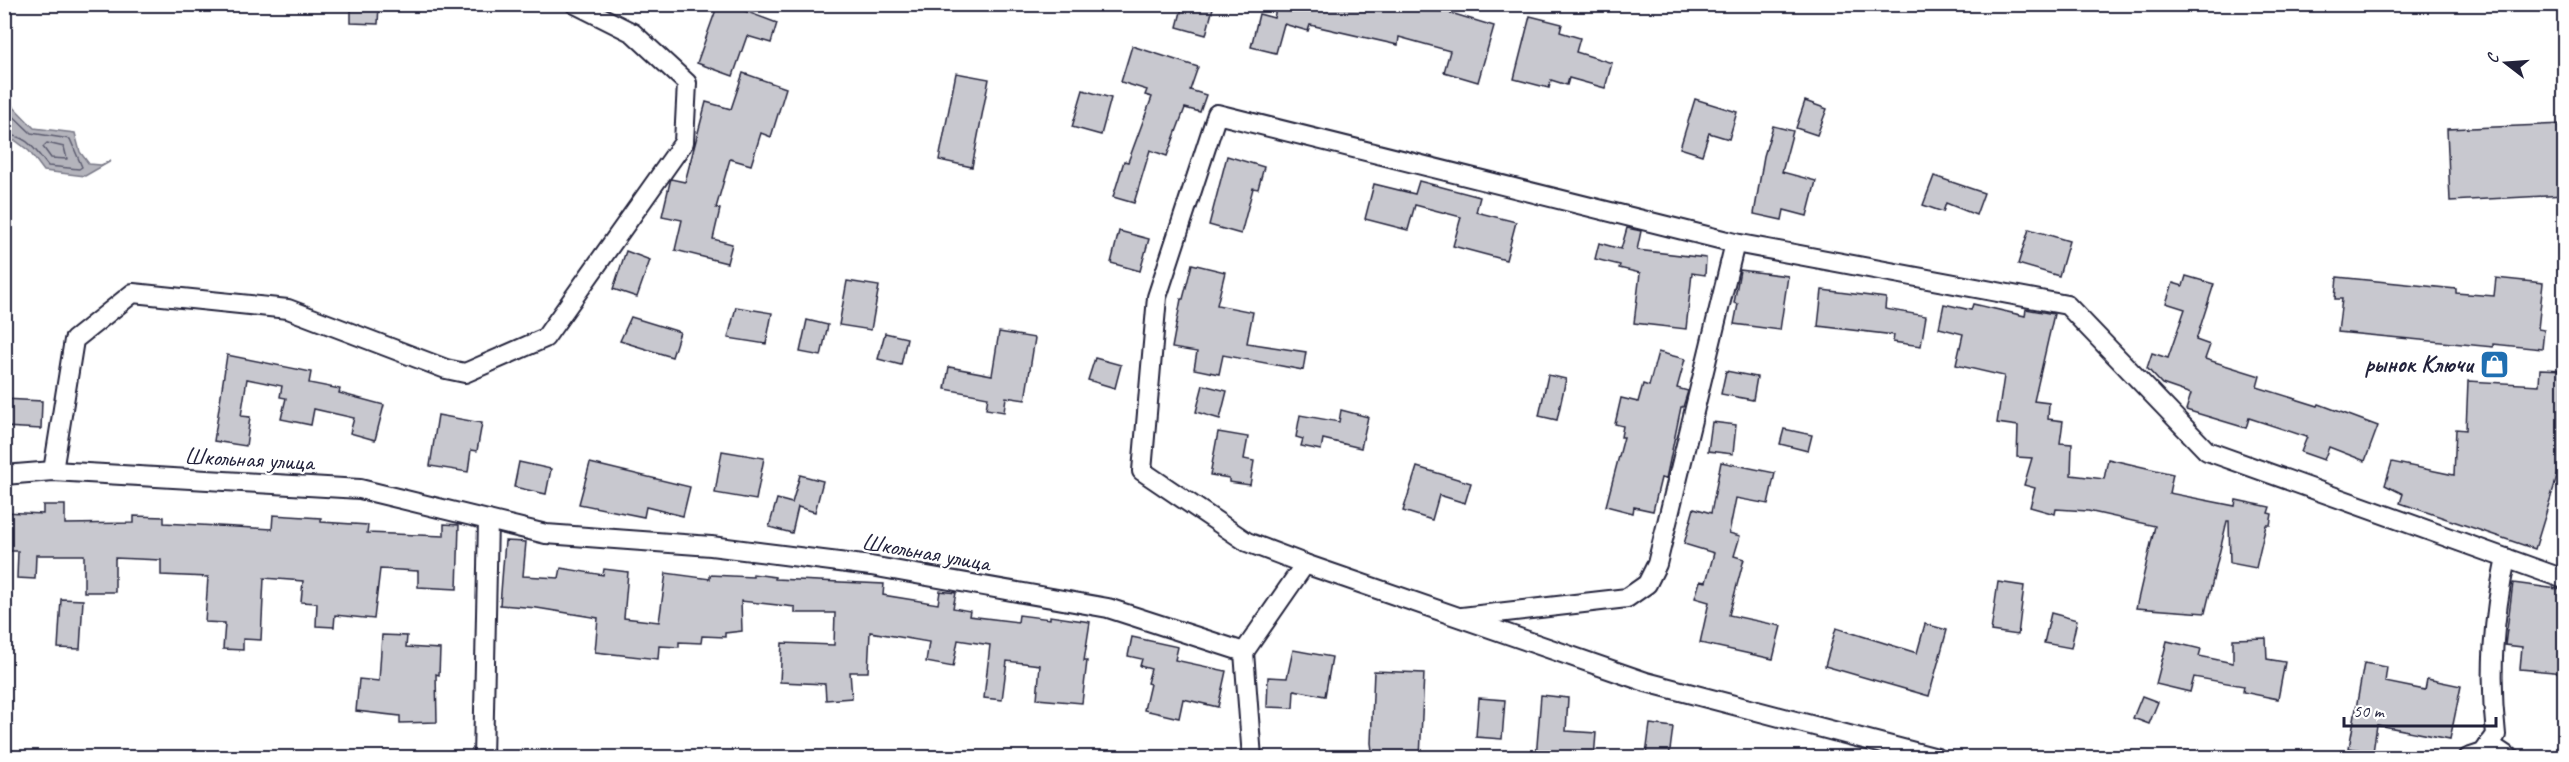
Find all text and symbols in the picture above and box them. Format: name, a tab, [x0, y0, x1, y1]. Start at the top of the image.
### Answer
north arrow	[2476, 33, 2536, 93]
text: С	[2482, 50, 2504, 66]
shop icon: рынок Ключи	[2478, 348, 2510, 380]
place label: рынок Ключи	[2365, 349, 2476, 379]
street label: Школьная улица	[184, 441, 317, 477]
street label: Школьная улица	[860, 526, 994, 578]
scale bar	[2344, 690, 2496, 728]
text: 50 m	[2353, 700, 2386, 722]

